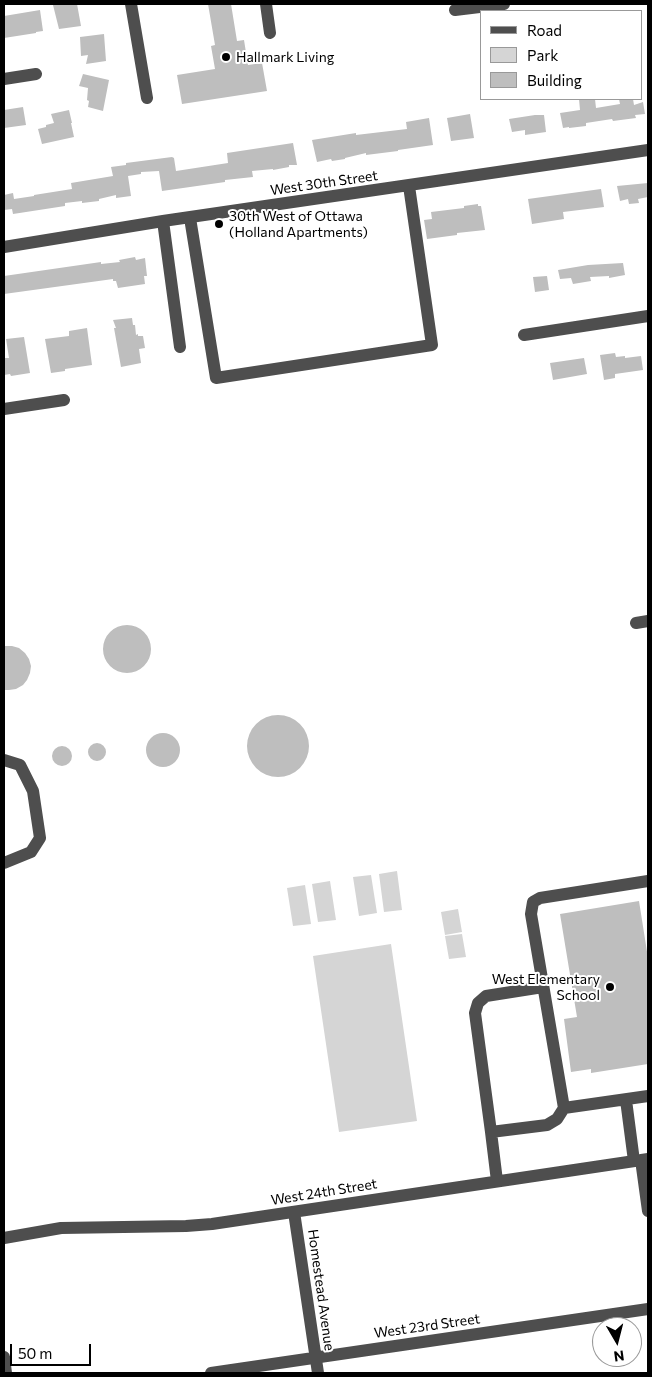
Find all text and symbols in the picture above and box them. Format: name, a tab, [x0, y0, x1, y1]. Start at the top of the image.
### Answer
legend	[480, 10, 642, 100]
text: Road	[527, 21, 562, 39]
text: Park	[527, 46, 558, 64]
place label: Hallmark Living	[236, 49, 334, 65]
marker: Hallmark Living	[220, 51, 232, 63]
text: Building	[527, 71, 582, 89]
street label: West 30th Street	[269, 167, 379, 199]
place label: 30th West of Ottawa (Holland Apartments)	[229, 208, 368, 240]
marker: 30th West of Ottawa (Holland Apartments)	[213, 218, 225, 230]
place label: West Elementary School	[492, 971, 600, 1004]
marker: West Elementary School	[604, 981, 616, 993]
street label: West 24th Street	[270, 1175, 378, 1209]
street label: Homestead Avenue	[304, 1228, 338, 1352]
street label: West 23rd Street	[373, 1310, 481, 1342]
north arrow	[592, 1317, 642, 1367]
scale bar	[12, 1334, 94, 1366]
text: 50 m	[18, 1344, 52, 1362]
text: N	[613, 1347, 625, 1366]

